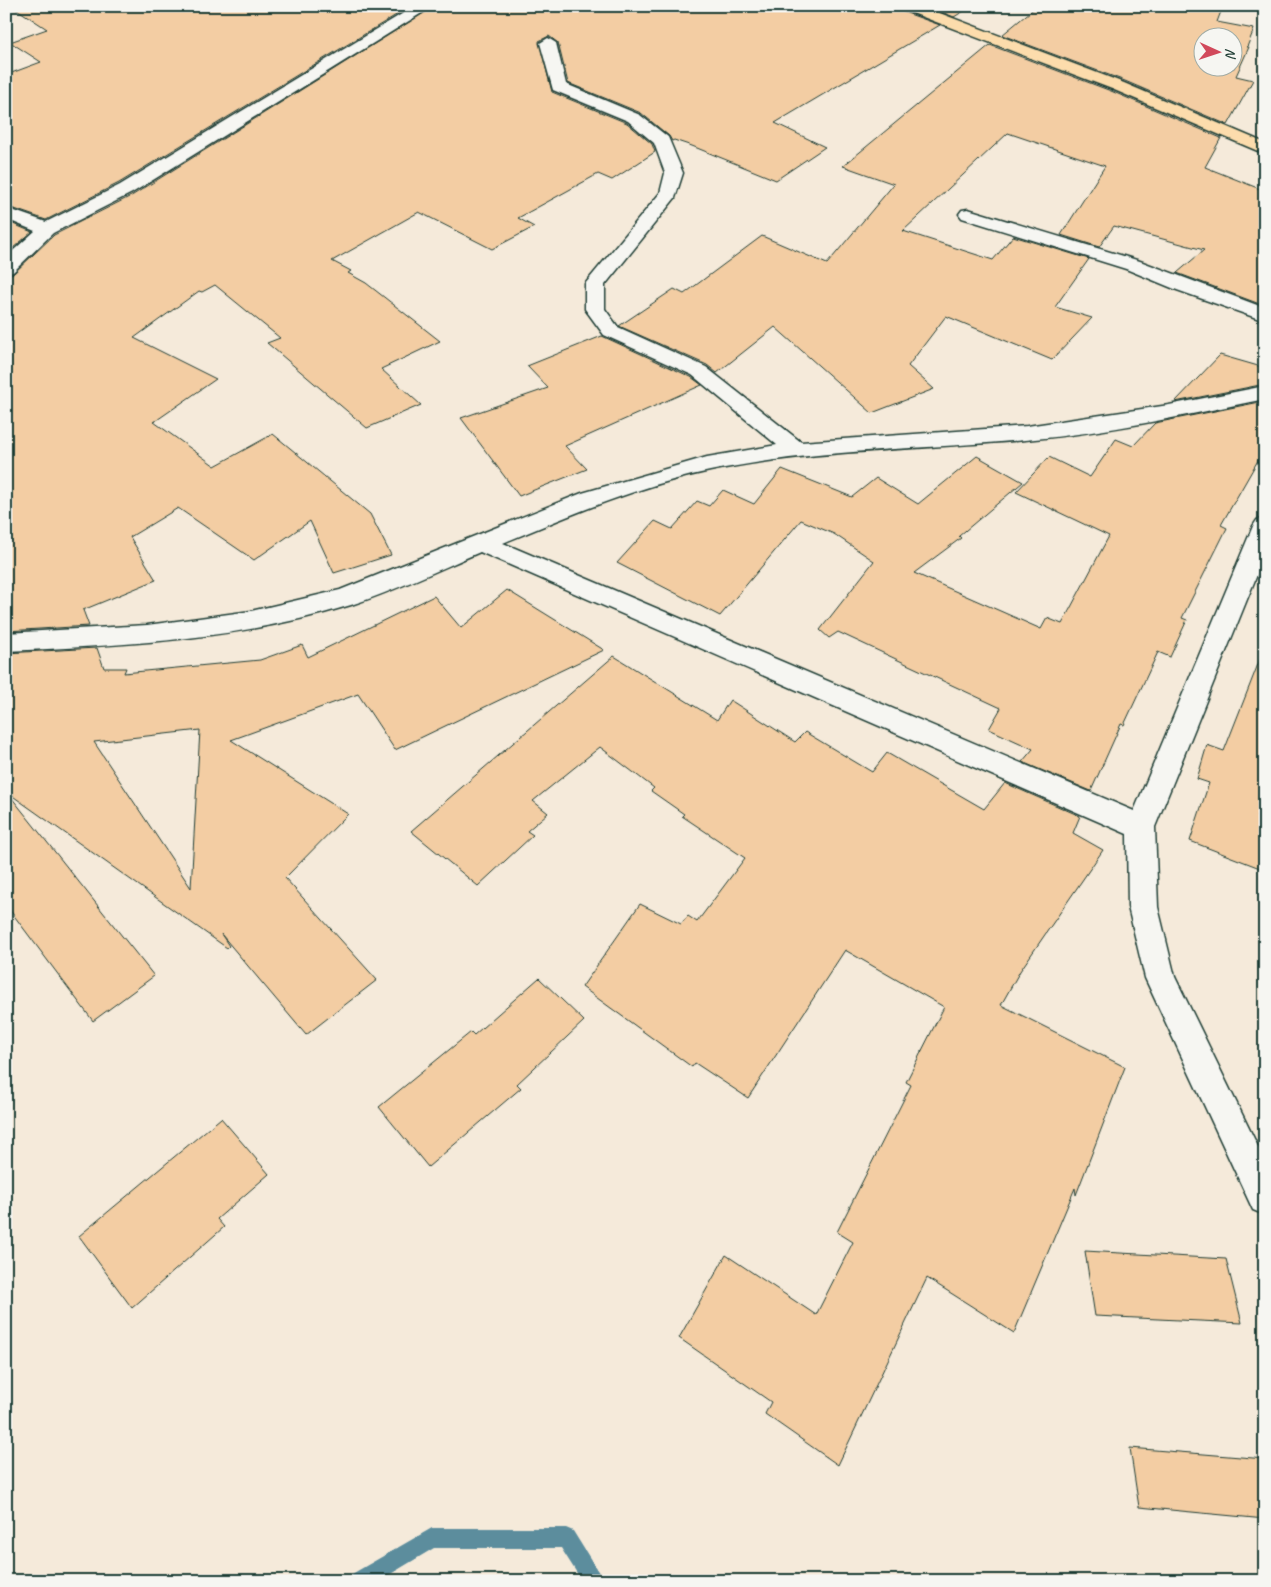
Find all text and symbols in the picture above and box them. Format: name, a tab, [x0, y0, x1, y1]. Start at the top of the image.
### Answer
north arrow	[1194, 28, 1244, 78]
text: N	[1222, 48, 1239, 60]

